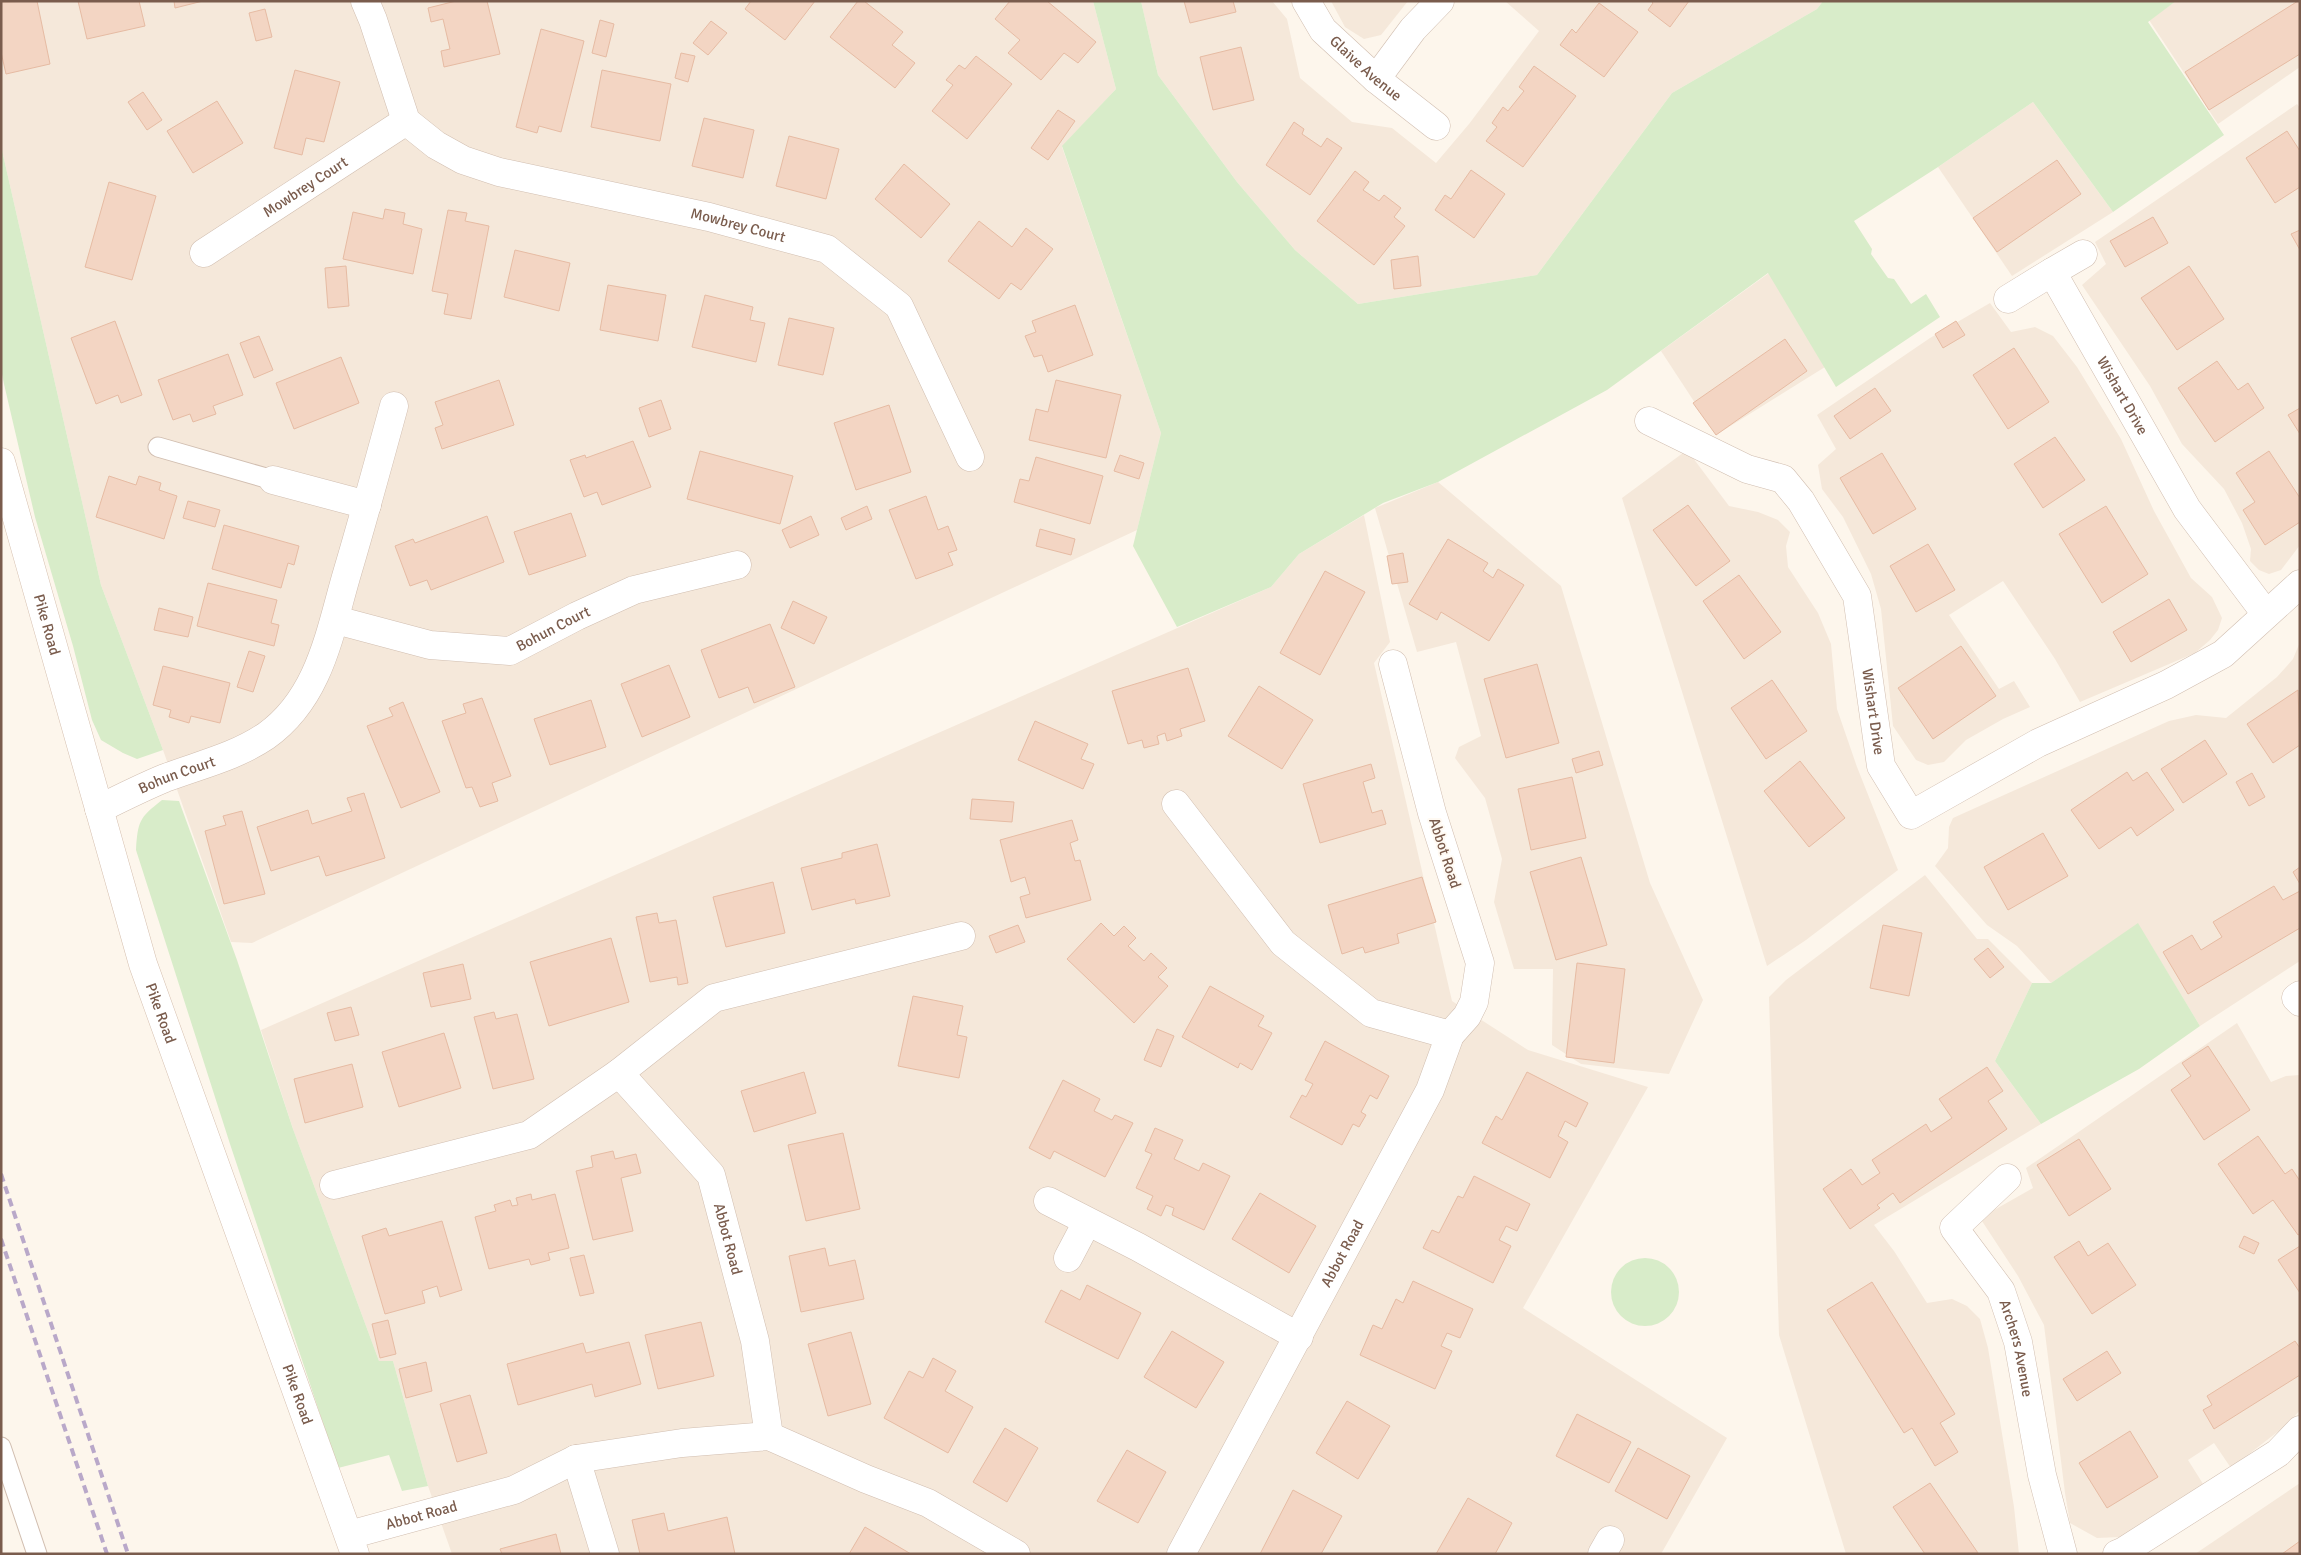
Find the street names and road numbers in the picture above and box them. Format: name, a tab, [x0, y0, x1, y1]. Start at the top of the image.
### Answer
street label: Glaive Avenue	[1326, 32, 1405, 105]
street label: Mowbrey Court	[260, 153, 351, 221]
street label: Mowbrey Court	[689, 204, 787, 246]
street label: Wishart Drive	[2093, 353, 2152, 438]
street label: Pike Road	[30, 592, 64, 657]
street label: Bohun Court	[513, 602, 593, 655]
street label: Wishart Drive	[1858, 667, 1888, 756]
street label: Bohun Court	[135, 752, 218, 798]
street label: Abbot Road	[1425, 815, 1465, 891]
street label: Pike Road	[142, 981, 180, 1046]
street label: Abbot Road	[710, 1201, 746, 1277]
street label: Abbot Road	[1317, 1217, 1368, 1290]
street label: Archers Avenue	[1996, 1297, 2037, 1398]
street label: Pike Road	[279, 1362, 317, 1427]
street label: Abbot Road	[384, 1497, 459, 1534]

